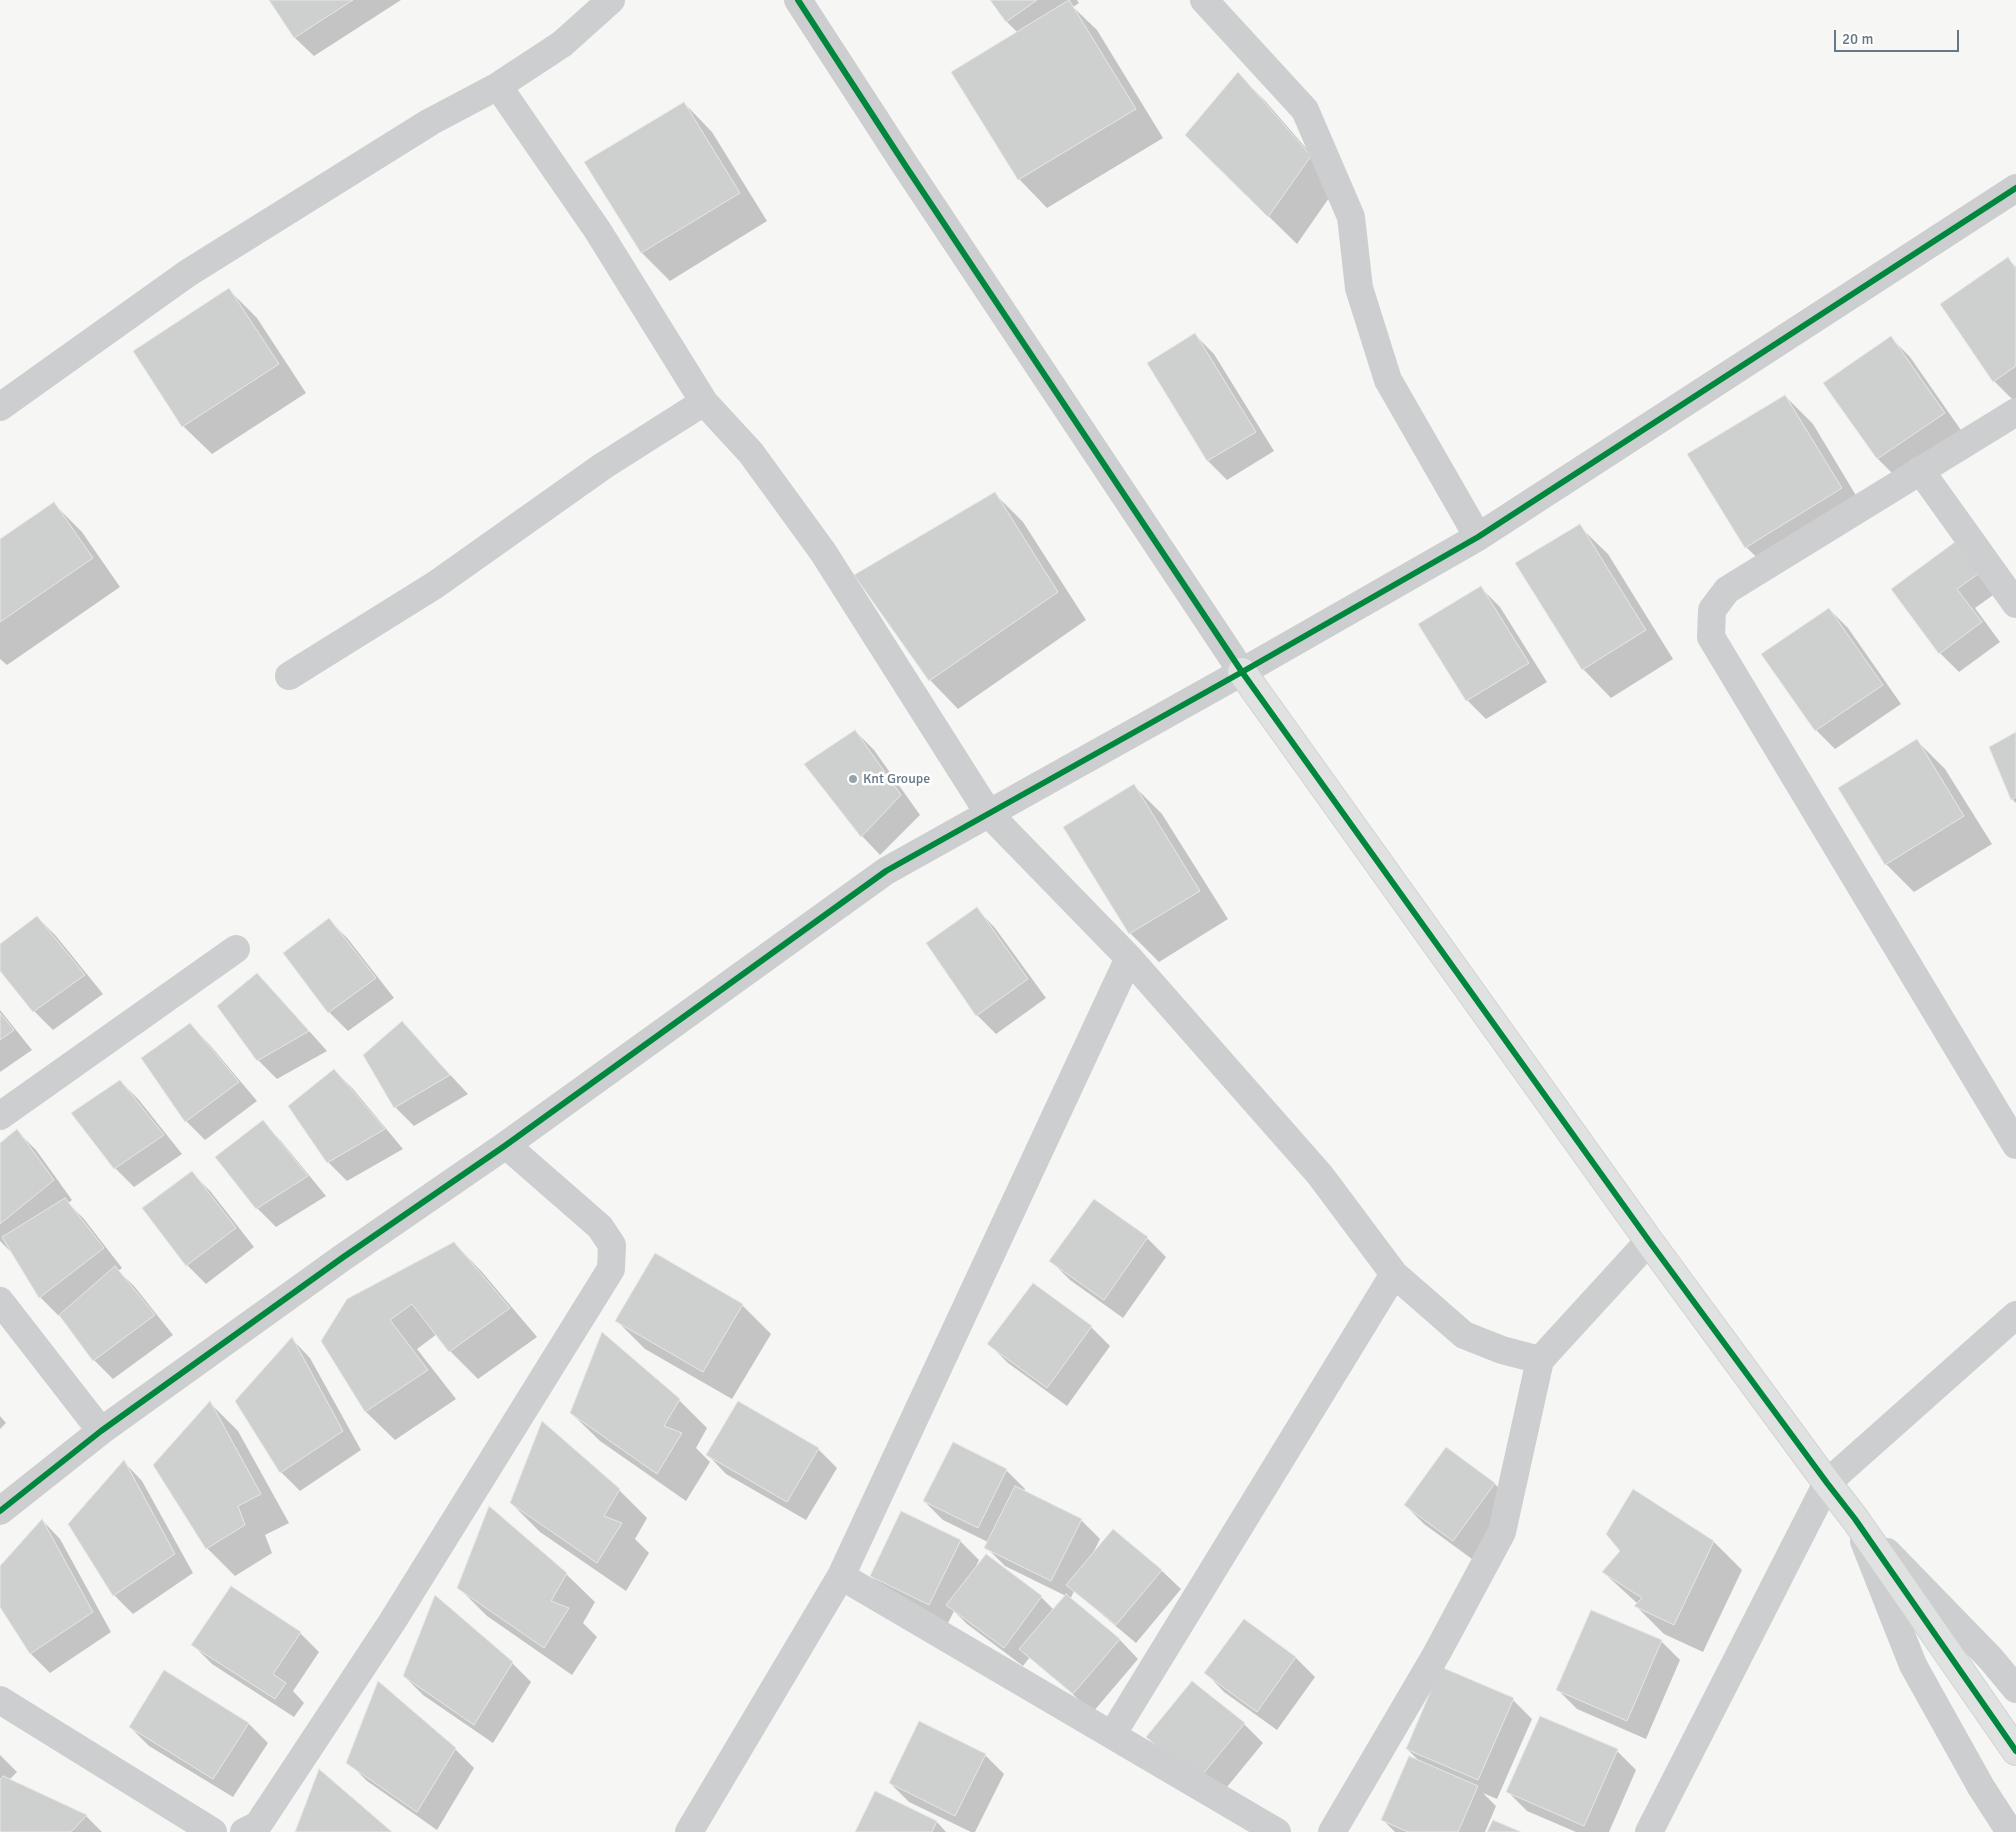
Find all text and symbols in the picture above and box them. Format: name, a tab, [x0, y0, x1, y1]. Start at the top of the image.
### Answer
scale bar	[1836, 20, 1961, 52]
text: 20 m	[1842, 30, 1873, 48]
place label: Knt Groupe	[863, 771, 930, 787]
marker: Knt Groupe	[847, 773, 859, 785]

